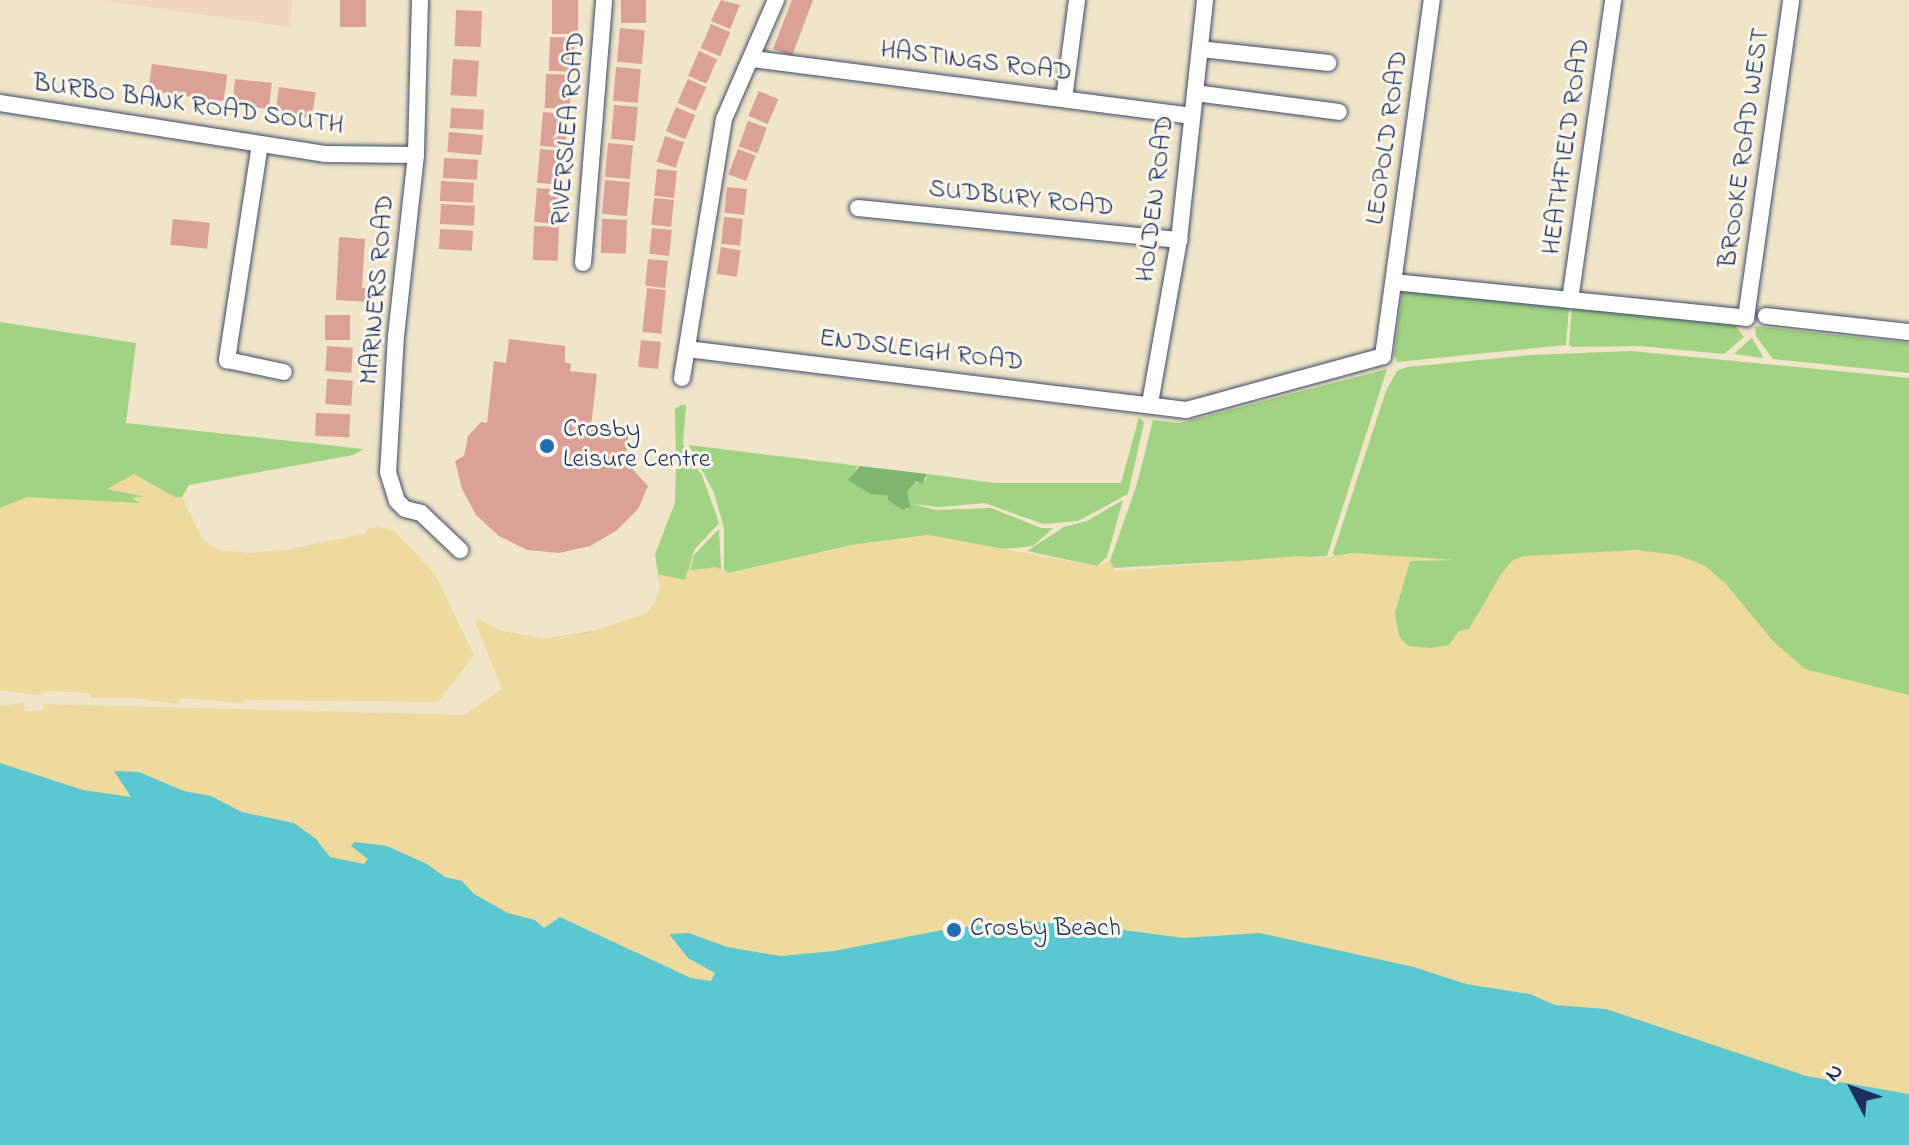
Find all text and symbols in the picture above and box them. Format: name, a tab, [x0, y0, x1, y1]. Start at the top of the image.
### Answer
street label: BROOKE ROAD WEST	[1714, 26, 1778, 270]
street label: RIVERSLEA ROAD	[546, 31, 594, 227]
street label: HASTINGS ROAD	[878, 36, 1074, 90]
street label: HEATHFIELD ROAD	[1537, 37, 1599, 257]
street label: LEOPOLD ROAD	[1361, 49, 1417, 227]
street label: BURBO BANK ROAD SOUTH	[31, 69, 345, 143]
street label: HOLDEN ROAD	[1131, 114, 1183, 284]
street label: SUDBURY ROAD	[927, 175, 1115, 225]
street label: MARINERS ROAD	[355, 194, 403, 386]
street label: ENDSLEIGH ROAD	[817, 324, 1025, 380]
place label: Crosby Leisure Centre	[563, 415, 710, 476]
marker: Crosby Leisure Centre	[538, 437, 556, 455]
place label: Crosby Beach	[970, 914, 1121, 946]
marker: Crosby Beach	[945, 921, 963, 939]
north arrow	[1813, 1049, 1893, 1129]
text: N	[1818, 1057, 1852, 1089]

